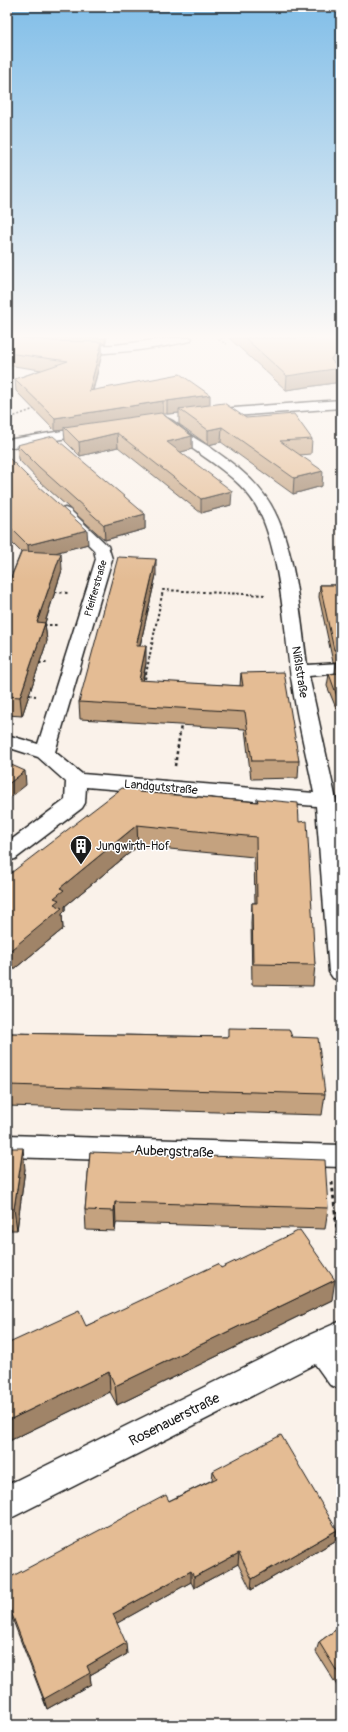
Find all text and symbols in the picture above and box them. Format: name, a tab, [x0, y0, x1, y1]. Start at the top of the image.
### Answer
street label: Pfeifferstraße	[82, 559, 110, 618]
street label: Nißlstraße	[288, 645, 311, 699]
street label: Landgutstraße	[123, 777, 199, 798]
building icon: Jungwirth-Hof	[68, 833, 94, 866]
place label: Jungwirth-Hof	[96, 839, 170, 854]
street label: Aubergstraße	[134, 1142, 214, 1161]
street label: Rosenauerstraße	[126, 1389, 223, 1450]

